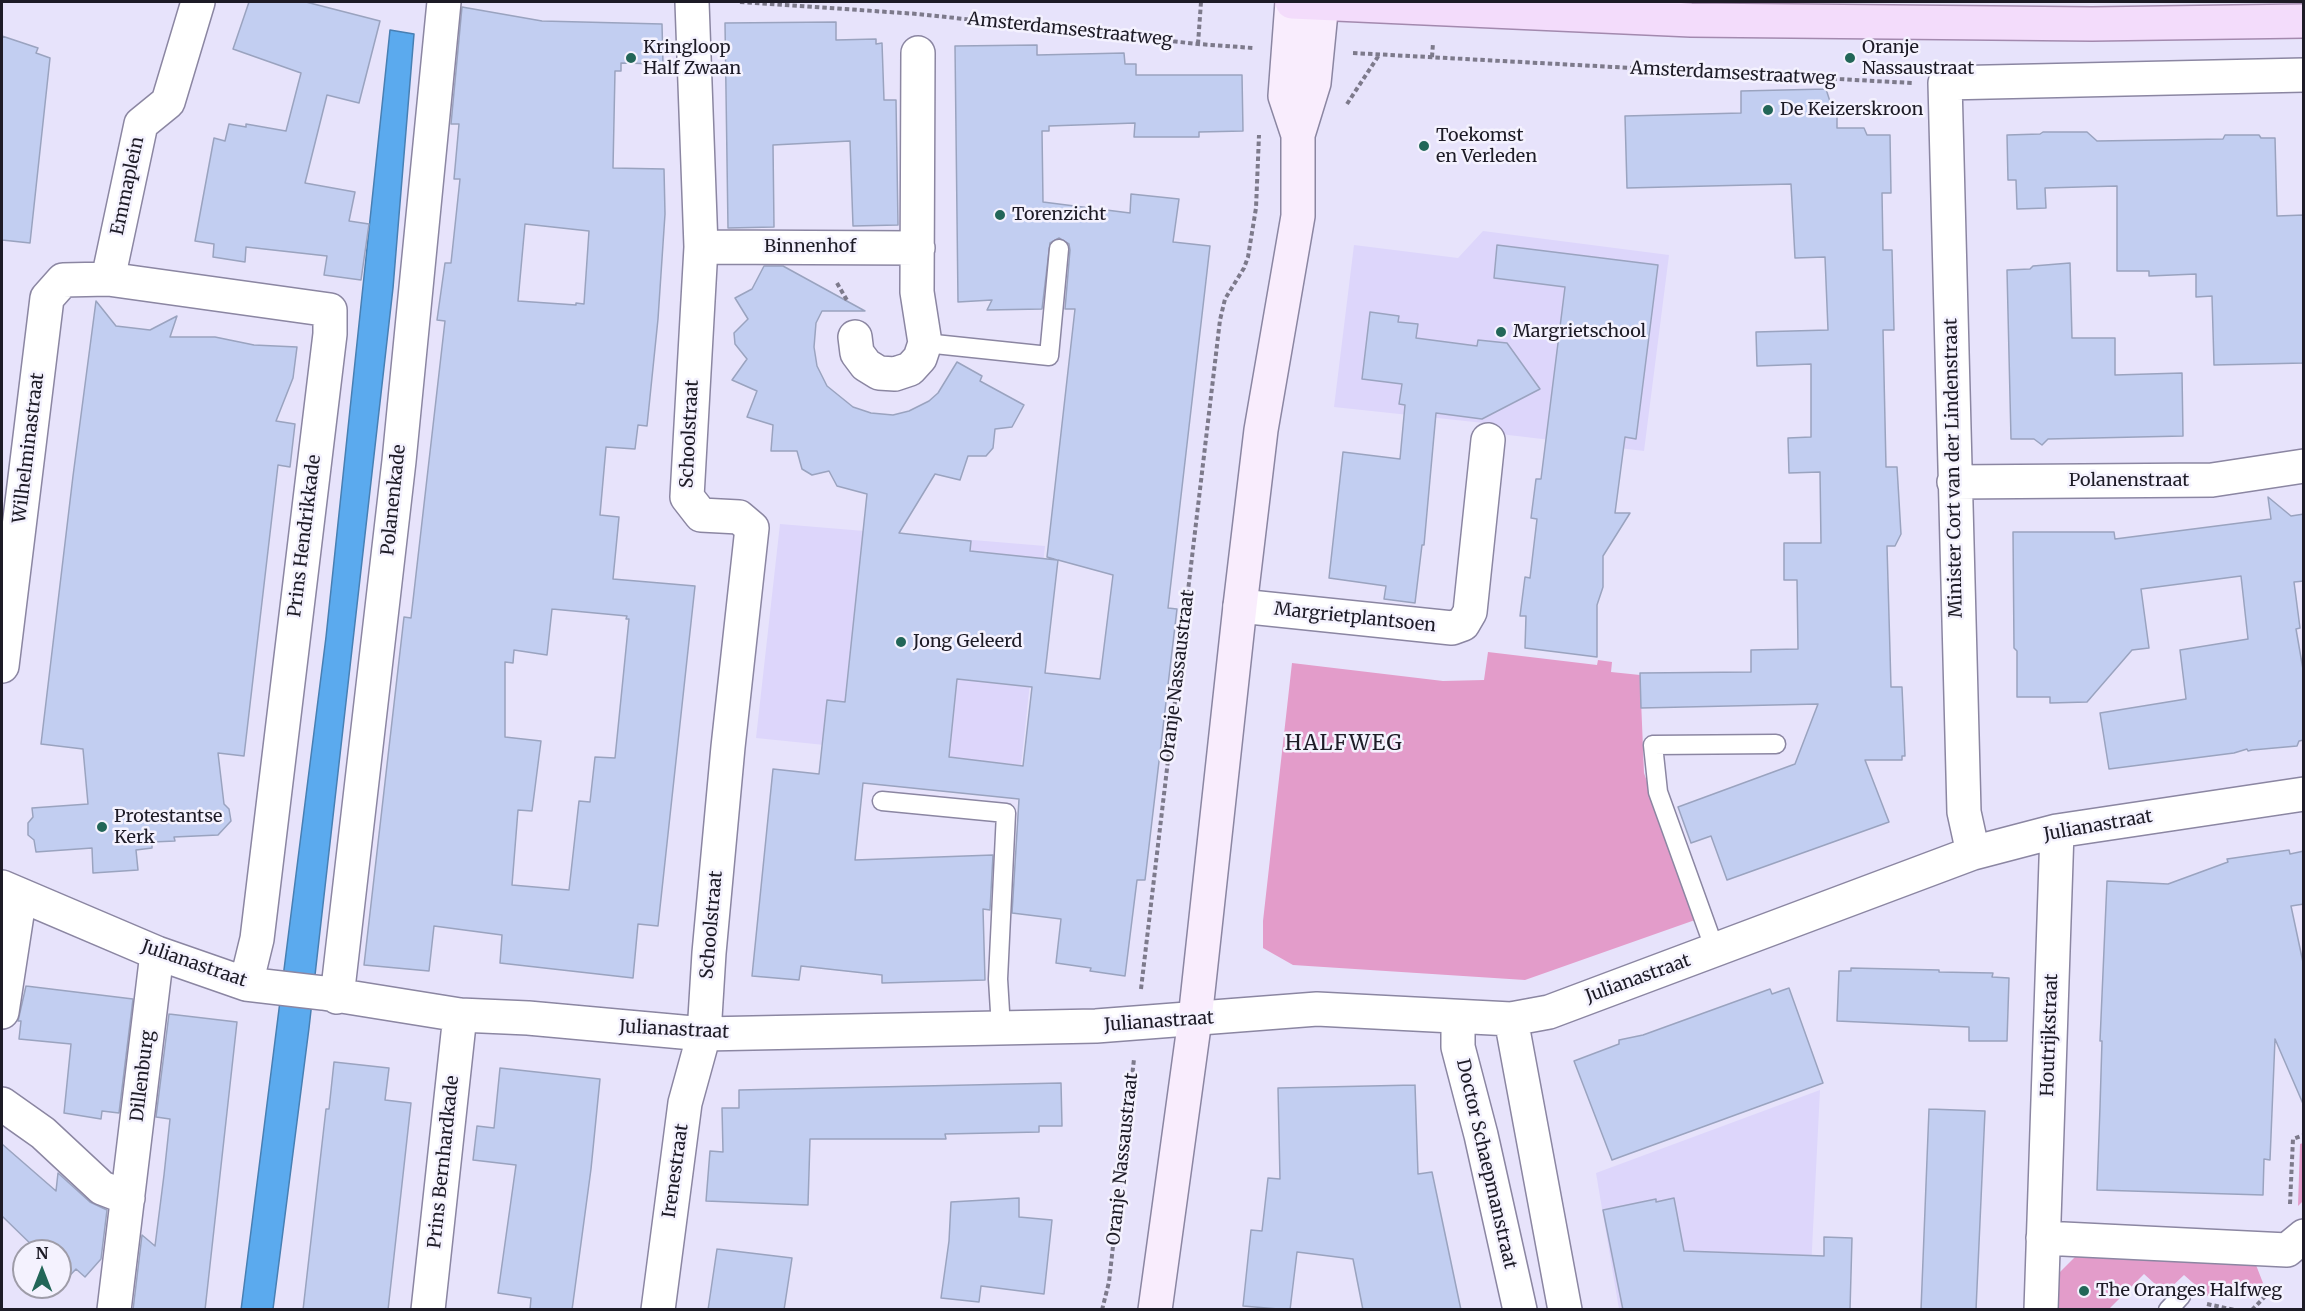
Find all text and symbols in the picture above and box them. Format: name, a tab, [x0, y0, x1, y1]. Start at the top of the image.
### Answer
street label: Amsterdamsestraatweg	[967, 8, 1173, 52]
place label: Kringloop Half Zwaan	[643, 37, 741, 80]
place label: Oranje Nassaustraat	[1862, 37, 1974, 80]
marker: Kringloop Half Zwaan	[624, 51, 638, 65]
marker: Oranje Nassaustraat	[1843, 51, 1857, 65]
street label: Amsterdamsestraatweg	[1630, 58, 1836, 90]
place label: De Keizerskroon	[1780, 99, 1923, 121]
marker: De Keizerskroon	[1761, 103, 1775, 117]
place label: Toekomst en Verleden	[1436, 125, 1537, 168]
street label: Emmaplein	[107, 135, 149, 237]
marker: Toekomst en Verleden	[1417, 139, 1431, 153]
place label: Torenzicht	[1012, 204, 1106, 226]
marker: Torenzicht	[993, 208, 1007, 222]
street label: Binnenhof	[764, 236, 856, 258]
street label: Minister Cort van der Lindenstraat	[1941, 318, 1967, 618]
place label: Margrietschool	[1513, 321, 1646, 343]
marker: Margrietschool	[1494, 325, 1508, 339]
street label: Wilhelminastraat	[9, 371, 49, 525]
street label: Schoolstraat	[676, 379, 704, 489]
street label: Polanenkade	[377, 443, 411, 557]
street label: Prins Hendrikkade	[284, 453, 326, 619]
street label: Polanenstraat	[2069, 470, 2189, 492]
street label: Oranje Nassaustraat	[1157, 589, 1199, 763]
street label: Margrietplantsoen	[1273, 599, 1437, 637]
place label: Jong Geleerd	[913, 631, 1022, 653]
marker: Jong Geleerd	[894, 635, 908, 649]
district label: HALFWEG	[1285, 731, 1403, 757]
place label: Protestantse Kerk	[114, 806, 222, 848]
street label: Julianastraat	[2042, 806, 2154, 846]
marker: Protestantse Kerk	[95, 820, 109, 834]
street label: Schoolstraat	[697, 870, 727, 980]
street label: Julianastraat	[138, 936, 250, 992]
street label: Julianastraat	[1583, 950, 1693, 1008]
street label: Houtrijkstraat	[2037, 973, 2063, 1097]
street label: Julianastraat	[1103, 1007, 1215, 1037]
street label: Julianastraat	[618, 1016, 730, 1044]
street label: Dillenburg	[127, 1029, 159, 1123]
street label: Doctor Schaepmanstraat	[1451, 1057, 1521, 1271]
street label: Oranje Nassaustraat	[1103, 1072, 1143, 1246]
street label: Prins Bernhardkade	[424, 1074, 464, 1250]
street label: Irenestraat	[659, 1122, 693, 1220]
north arrow	[12, 1239, 72, 1299]
text: N	[36, 1243, 48, 1263]
place label: The Oranges Halfweg	[2096, 1280, 2282, 1302]
marker: The Oranges Halfweg	[2077, 1284, 2091, 1298]

